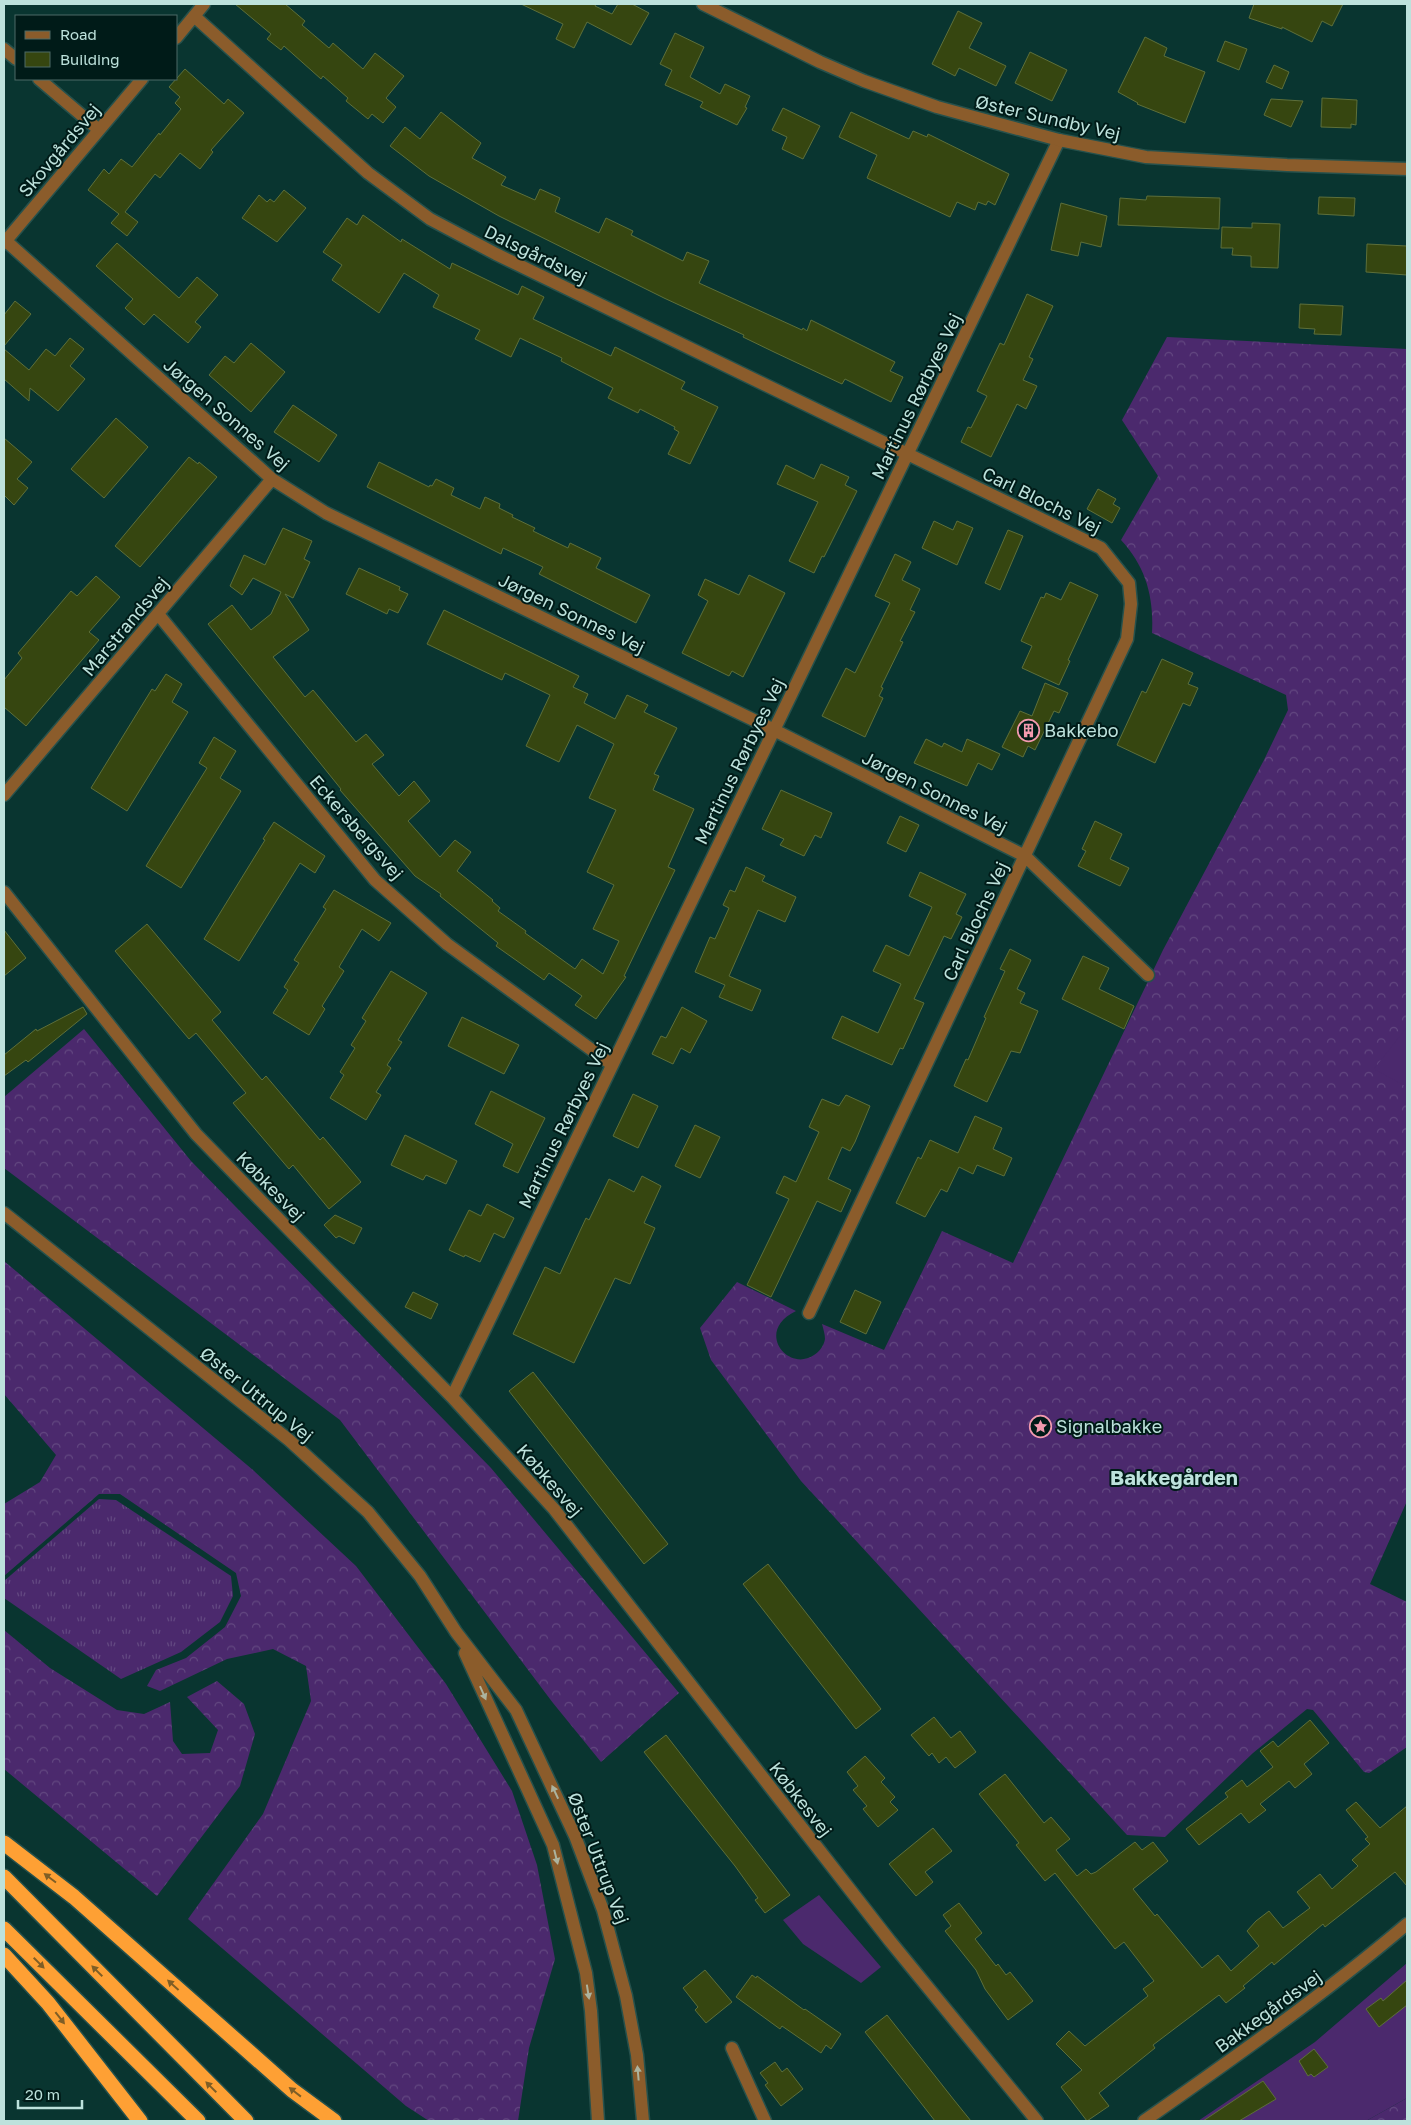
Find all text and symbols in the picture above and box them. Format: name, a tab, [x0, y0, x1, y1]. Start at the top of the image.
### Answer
legend	[15, 15, 178, 80]
text: Road	[60, 25, 97, 43]
text: Building	[60, 50, 120, 68]
street label: Øster Sundby Vej	[973, 90, 1123, 144]
street label: Skovgårdsvej	[14, 99, 104, 201]
street label: Dalsgårdsvej	[481, 220, 591, 288]
street label: Martinus Rørbyes Vej	[866, 309, 966, 483]
street label: Jørgen Sonnes Vej	[159, 353, 295, 475]
street label: Carl Blochs Vej	[979, 462, 1105, 538]
street label: Jørgen Sonnes Vej	[495, 568, 649, 658]
street label: Marstrandsvej	[77, 572, 173, 680]
street label: Martinus Rørbyes Vej	[689, 674, 789, 848]
building icon: Bakkebo	[1016, 718, 1040, 742]
place label: Bakkebo	[1044, 719, 1119, 741]
street label: Jørgen Sonnes Vej	[859, 746, 1011, 838]
street label: Eckersbergsvej	[306, 770, 408, 884]
street label: Carl Blochs Vej	[938, 858, 1012, 984]
street label: Martinus Rørbyes Vej	[513, 1038, 613, 1212]
street label: Købkesvej	[232, 1146, 310, 1226]
street label: Øster Uttrup Vej	[196, 1342, 318, 1446]
place icon: Signalbakke	[1028, 1414, 1052, 1438]
place label: Signalbakke	[1056, 1415, 1162, 1437]
street label: Købkesvej	[513, 1439, 587, 1521]
district label: Bakkegården	[1110, 1465, 1238, 1489]
one-way arrow	[480, 1686, 488, 1700]
street label: Købkesvej	[765, 1757, 837, 1841]
one-way arrow	[551, 1784, 559, 1799]
street label: Øster Uttrup Vej	[564, 1789, 634, 1927]
one-way arrow	[552, 1850, 560, 1865]
one-way arrow	[44, 1873, 57, 1884]
one-way arrow	[33, 1956, 45, 1968]
one-way arrow	[91, 1965, 103, 1977]
street label: Bakkegårdsvej	[1210, 1965, 1326, 2057]
one-way arrow	[166, 1979, 179, 1990]
one-way arrow	[585, 1984, 593, 2000]
one-way arrow	[54, 2011, 65, 2024]
one-way arrow	[634, 2064, 642, 2080]
scale bar	[18, 2078, 81, 2110]
one-way arrow	[205, 2081, 217, 2093]
text: 20 m	[25, 2085, 60, 2103]
one-way arrow	[288, 2087, 302, 2097]

